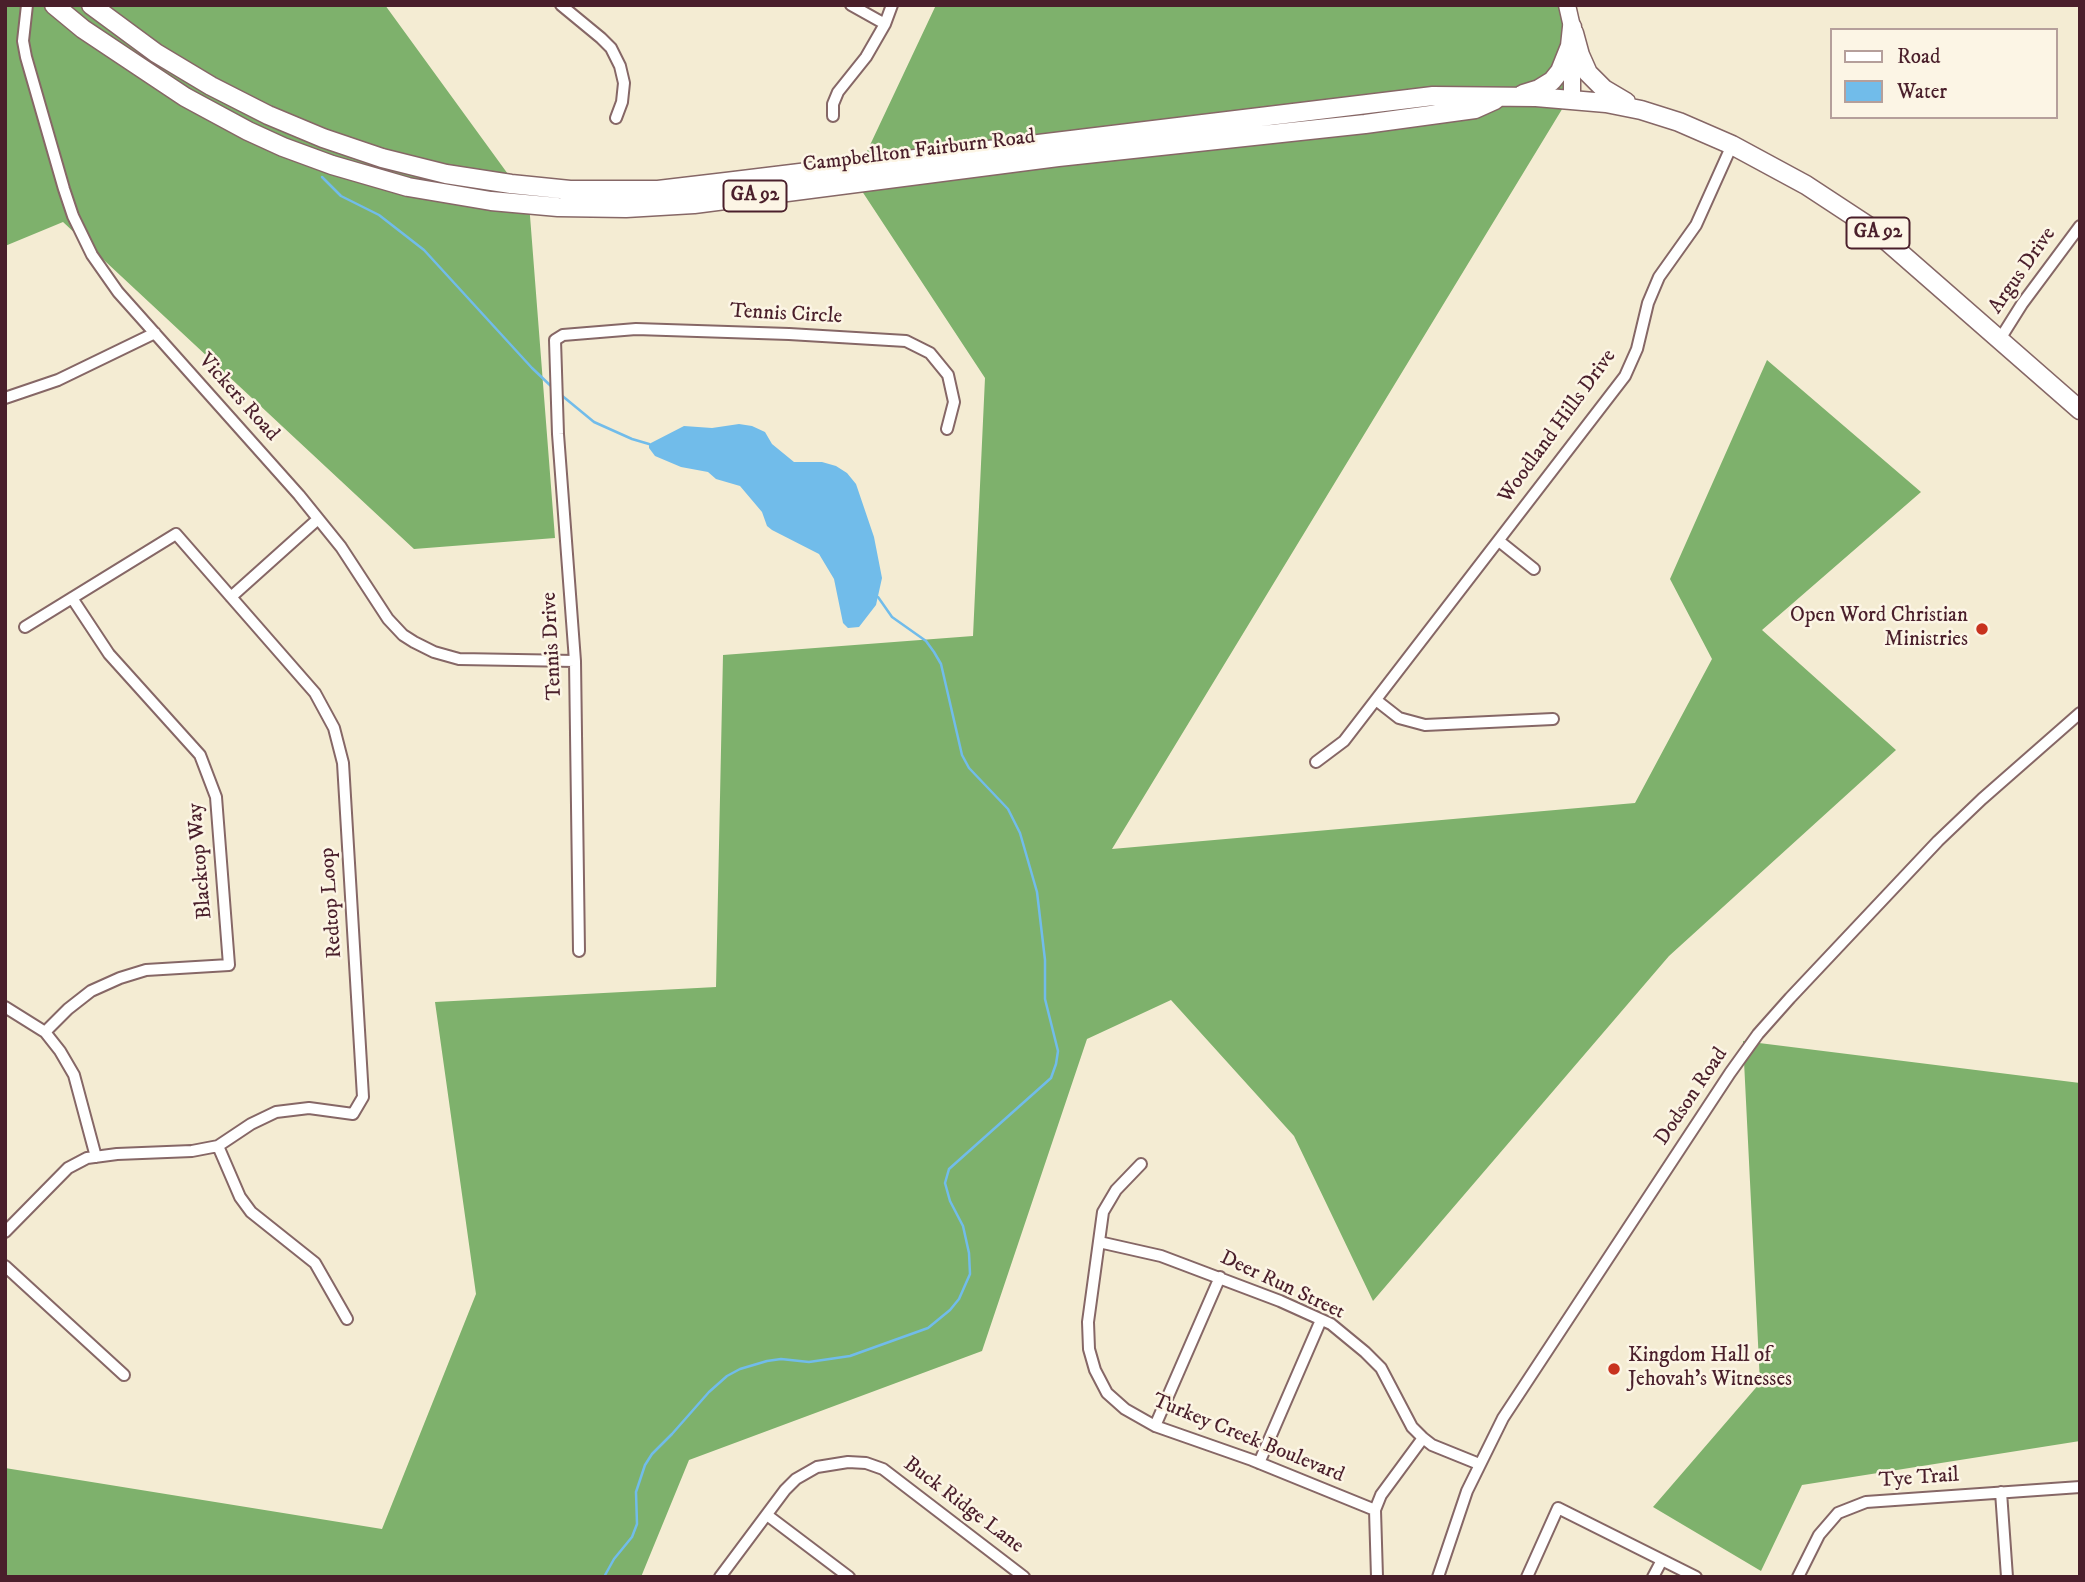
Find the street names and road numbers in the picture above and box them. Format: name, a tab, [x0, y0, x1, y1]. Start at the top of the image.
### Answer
street label: Campbellton Fairburn Road	[801, 125, 1037, 179]
road number: GA 92	[724, 180, 786, 212]
road number: GA 92	[1846, 218, 1910, 248]
street label: Argus Drive	[1984, 223, 2062, 319]
street label: Tennis Circle	[729, 299, 843, 331]
street label: Woodland Hills Drive	[1494, 345, 1622, 509]
street label: Vickers Road	[192, 349, 284, 447]
street label: Tennis Drive	[538, 591, 568, 701]
street label: Blacktop Way	[183, 802, 219, 920]
street label: Redtop Loop	[316, 847, 348, 959]
street label: Dodson Road	[1650, 1043, 1734, 1151]
street label: Deer Run Street	[1216, 1246, 1348, 1326]
street label: Turkey Creek Boulevard	[1148, 1389, 1348, 1489]
street label: Buck Ridge Lane	[898, 1453, 1028, 1559]
street label: Tye Trail	[1878, 1464, 1960, 1494]

